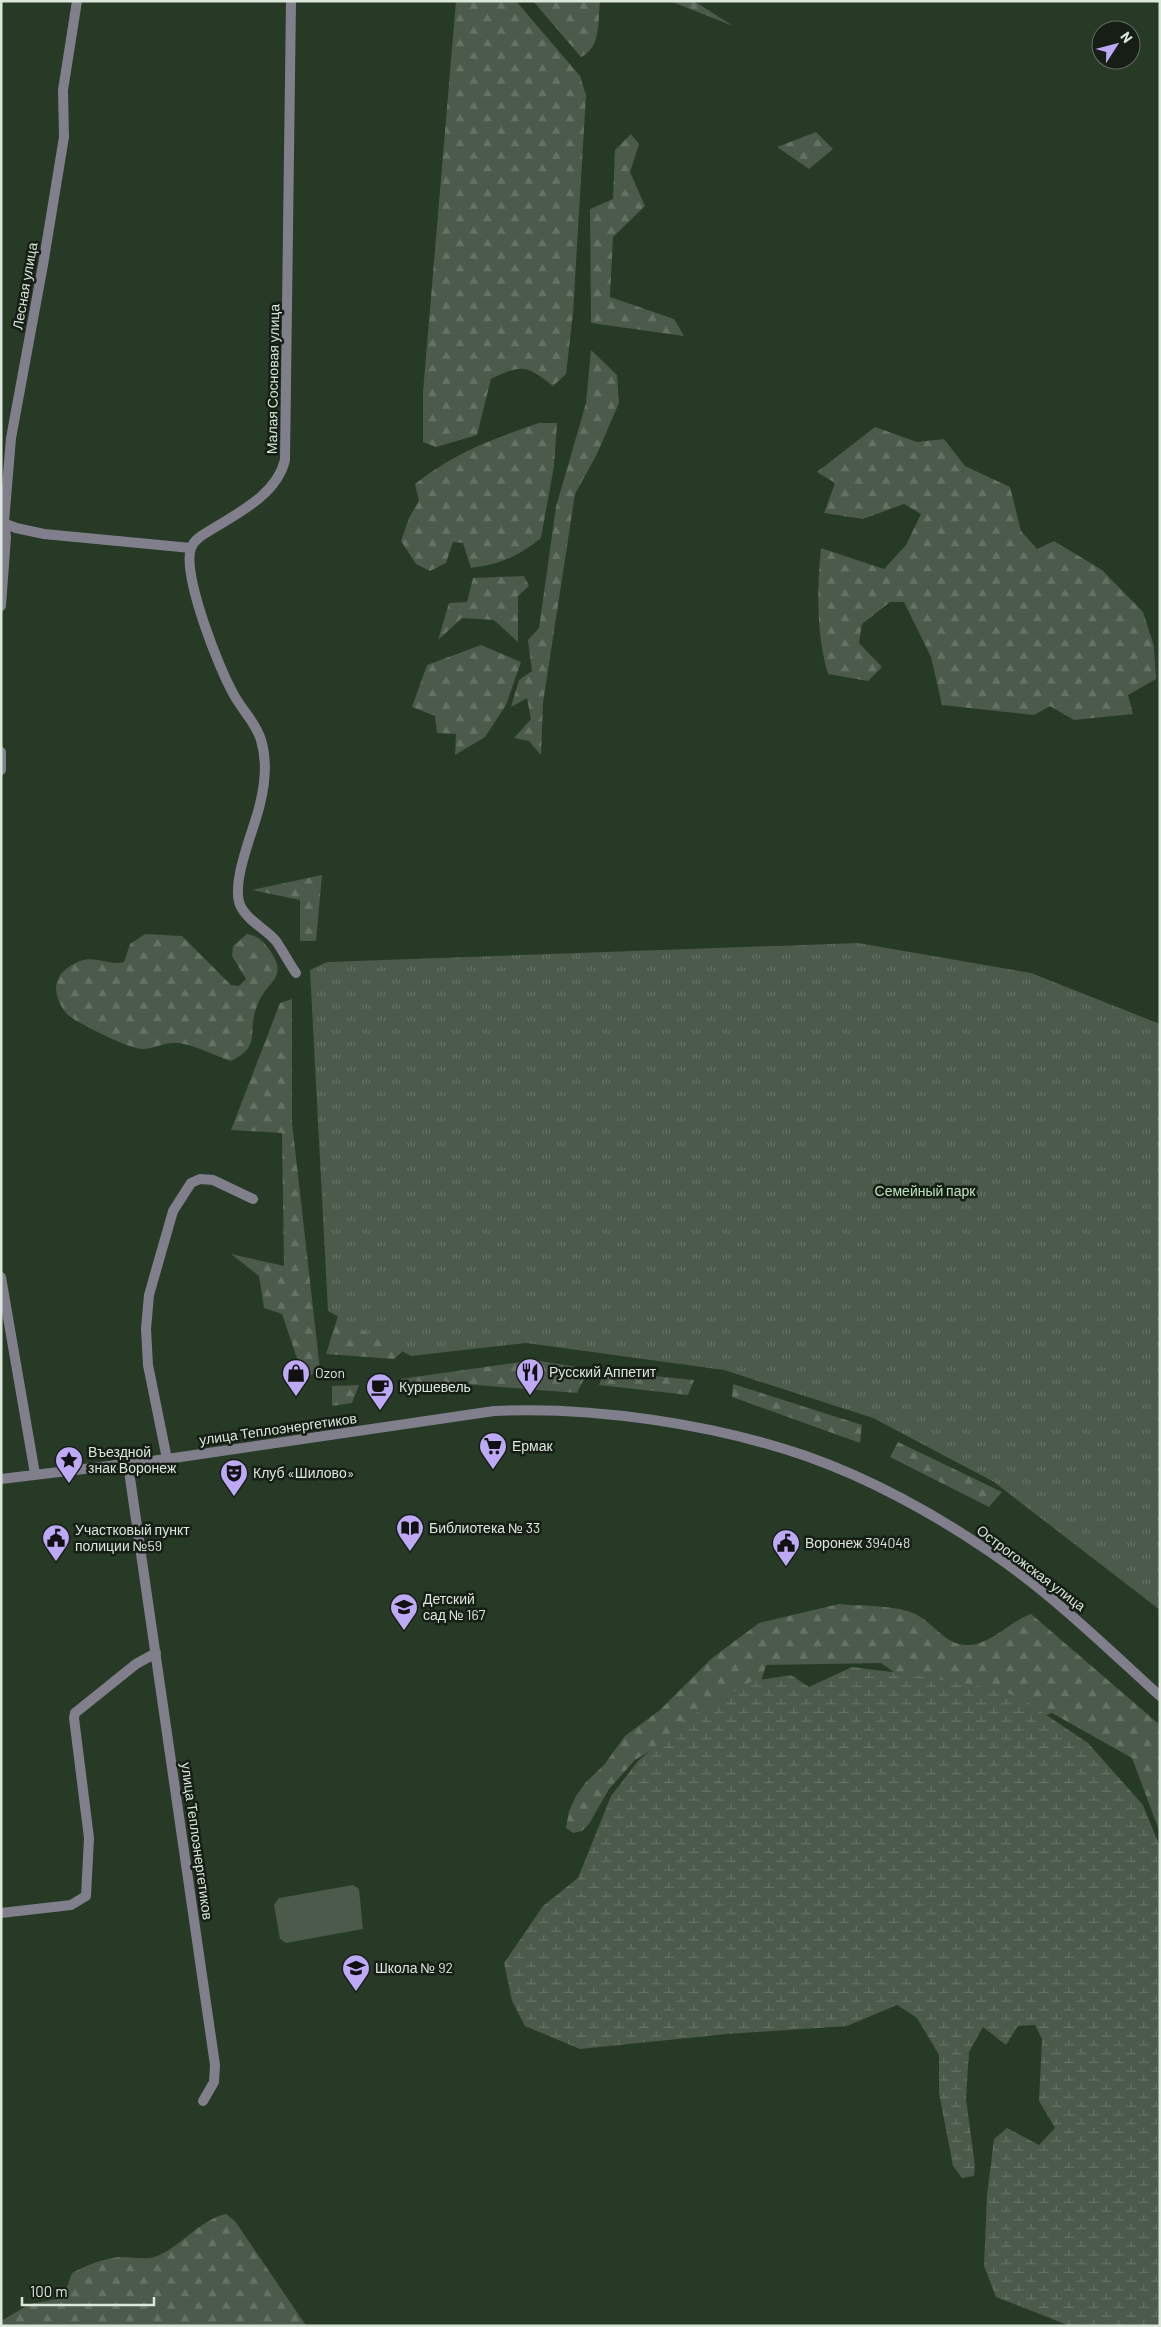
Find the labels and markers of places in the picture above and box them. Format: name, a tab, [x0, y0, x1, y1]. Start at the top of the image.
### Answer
restaurant icon: Русский Аппетит	[515, 1357, 545, 1396]
shop icon: Ozon	[281, 1358, 311, 1397]
place label: Русский Аппетит	[549, 1363, 657, 1380]
place label: Ozon	[315, 1364, 345, 1381]
cafe icon: Куршевель	[365, 1372, 395, 1411]
place label: Куршевель	[399, 1378, 471, 1395]
supermarket icon: Ермак	[478, 1431, 508, 1470]
place label: Ермак	[512, 1437, 554, 1454]
place label: Въездной знак Воронеж	[88, 1443, 177, 1476]
place icon: Въездной знак Воронеж	[54, 1445, 84, 1484]
theatre icon: Клуб «Шилово»	[219, 1458, 249, 1497]
place label: Клуб «Шилово»	[253, 1464, 354, 1481]
library icon: Библиотека № 33	[395, 1513, 425, 1552]
place label: Библиотека № 33	[429, 1519, 540, 1536]
place label: Участковый пункт полиции №59	[75, 1521, 190, 1554]
public building icon: Участковый пункт полиции №59	[41, 1523, 71, 1562]
public building icon: Воронеж 394048	[771, 1528, 801, 1567]
place label: Воронеж 394048	[805, 1534, 910, 1551]
place label: Детский сад № 167	[423, 1590, 486, 1623]
school or university icon: Детский сад № 167	[389, 1592, 419, 1631]
school or university icon: Школа № 92	[341, 1953, 371, 1992]
place label: Школа № 92	[375, 1959, 453, 1976]

